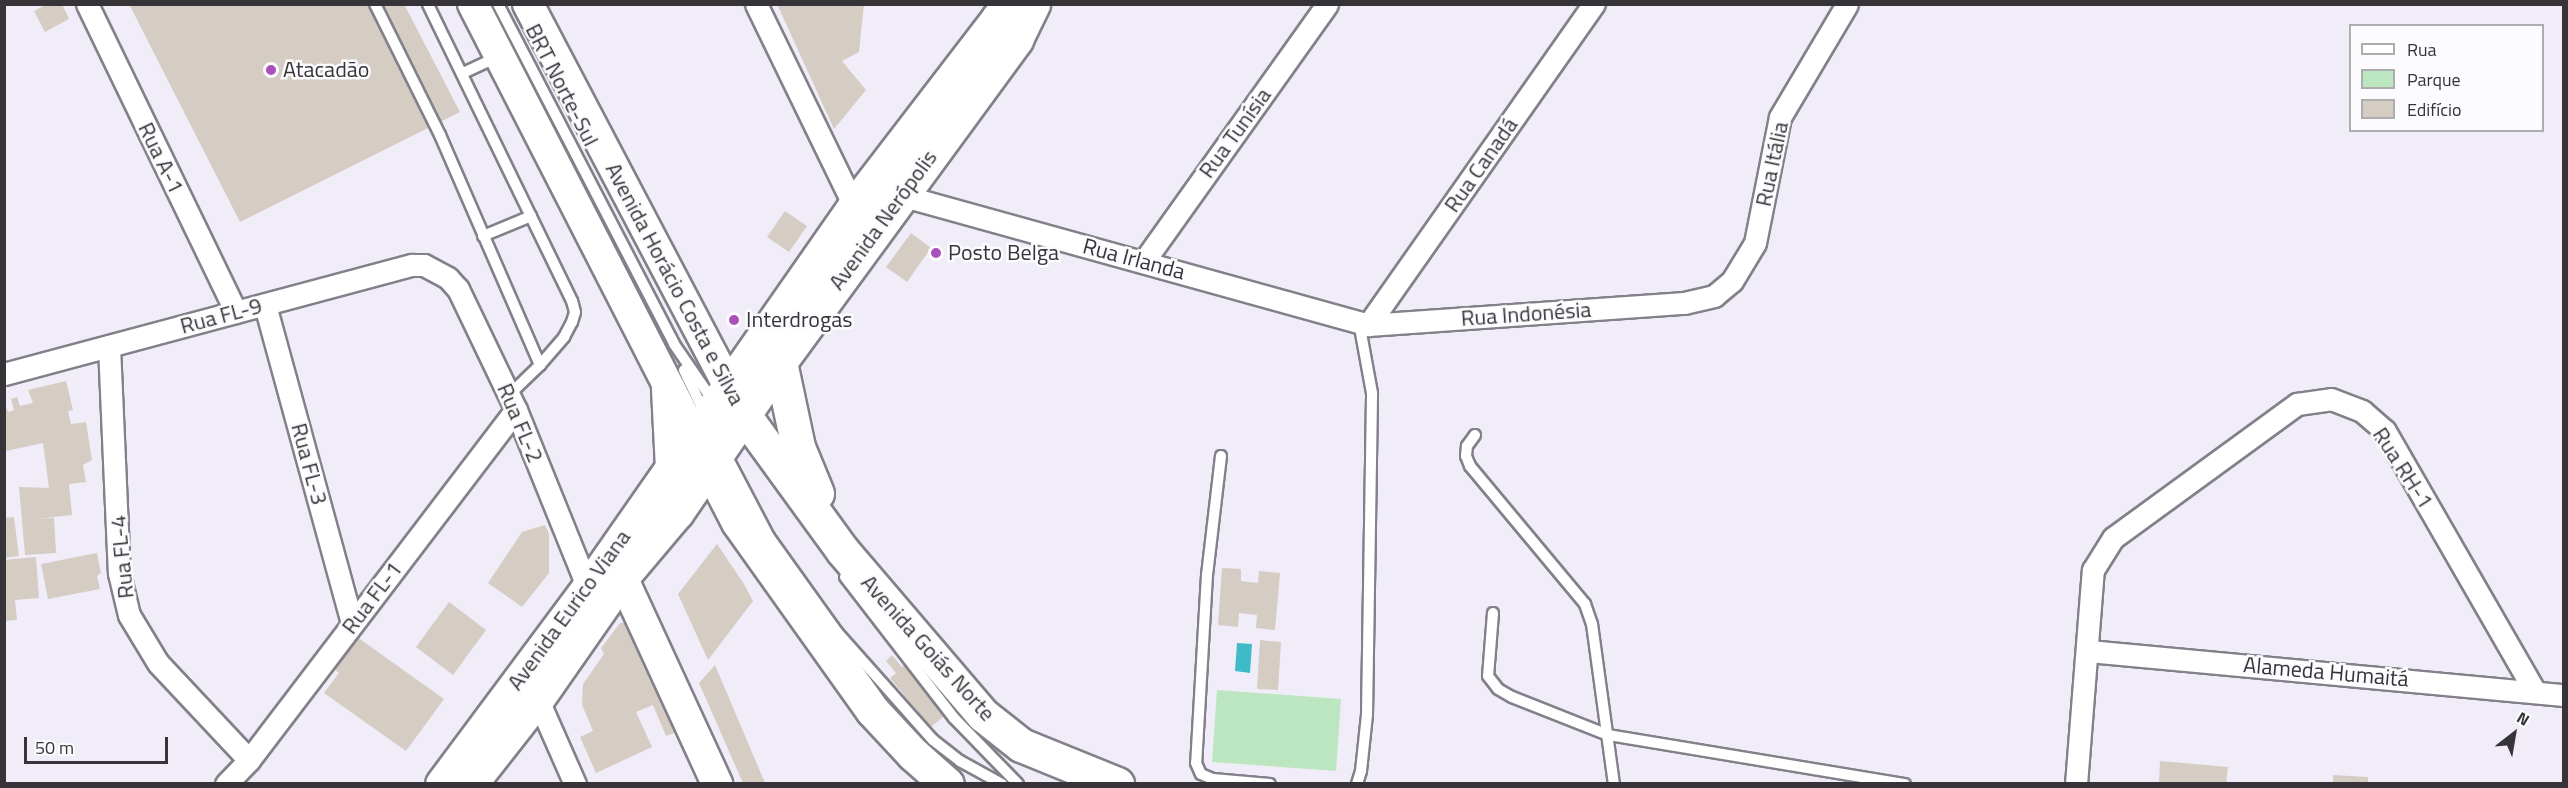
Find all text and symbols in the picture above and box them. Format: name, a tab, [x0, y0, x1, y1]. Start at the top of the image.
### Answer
street label: BRT Norte-Sul	[520, 19, 604, 151]
legend	[2349, 24, 2544, 132]
text: Rua	[2407, 36, 2437, 63]
place label: Atacadão	[283, 57, 369, 83]
marker: Atacadão	[264, 63, 278, 77]
text: Parque	[2407, 66, 2461, 93]
street label: Rua Tunísia	[1193, 83, 1277, 183]
text: Edifício	[2407, 96, 2461, 123]
street label: Rua Canadá	[1439, 113, 1523, 217]
street label: Rua A-1	[133, 118, 189, 198]
street label: Rua Itália	[1750, 119, 1794, 209]
street label: Avenida Nerópolis	[823, 145, 943, 295]
street label: Avenida Horácio Costa e Silva	[600, 158, 750, 410]
street label: Rua Irlanda	[1080, 233, 1188, 285]
place label: Posto Belga	[948, 240, 1059, 266]
marker: Posto Belga	[929, 246, 943, 260]
street label: Rua FL-9	[177, 292, 265, 340]
street label: Rua Indonésia	[1460, 296, 1592, 332]
place label: Interdrogas	[746, 307, 853, 333]
marker: Interdrogas	[727, 313, 741, 327]
street label: Rua FL-2	[492, 379, 548, 467]
street label: Rua FL-3	[285, 420, 333, 508]
street label: Rua RH-1	[2367, 422, 2439, 514]
street label: Rua FL-4	[105, 514, 139, 600]
street label: Avenida Eurico Viana	[502, 525, 636, 695]
street label: Rua FL-1	[336, 557, 408, 639]
street label: Avenida Goiás Norte	[856, 570, 1000, 726]
street label: Alameda Humaitá	[2242, 652, 2410, 692]
north arrow	[2484, 704, 2544, 764]
text: N	[2512, 705, 2534, 732]
scale bar	[27, 725, 171, 763]
text: 50 m	[35, 734, 74, 761]

